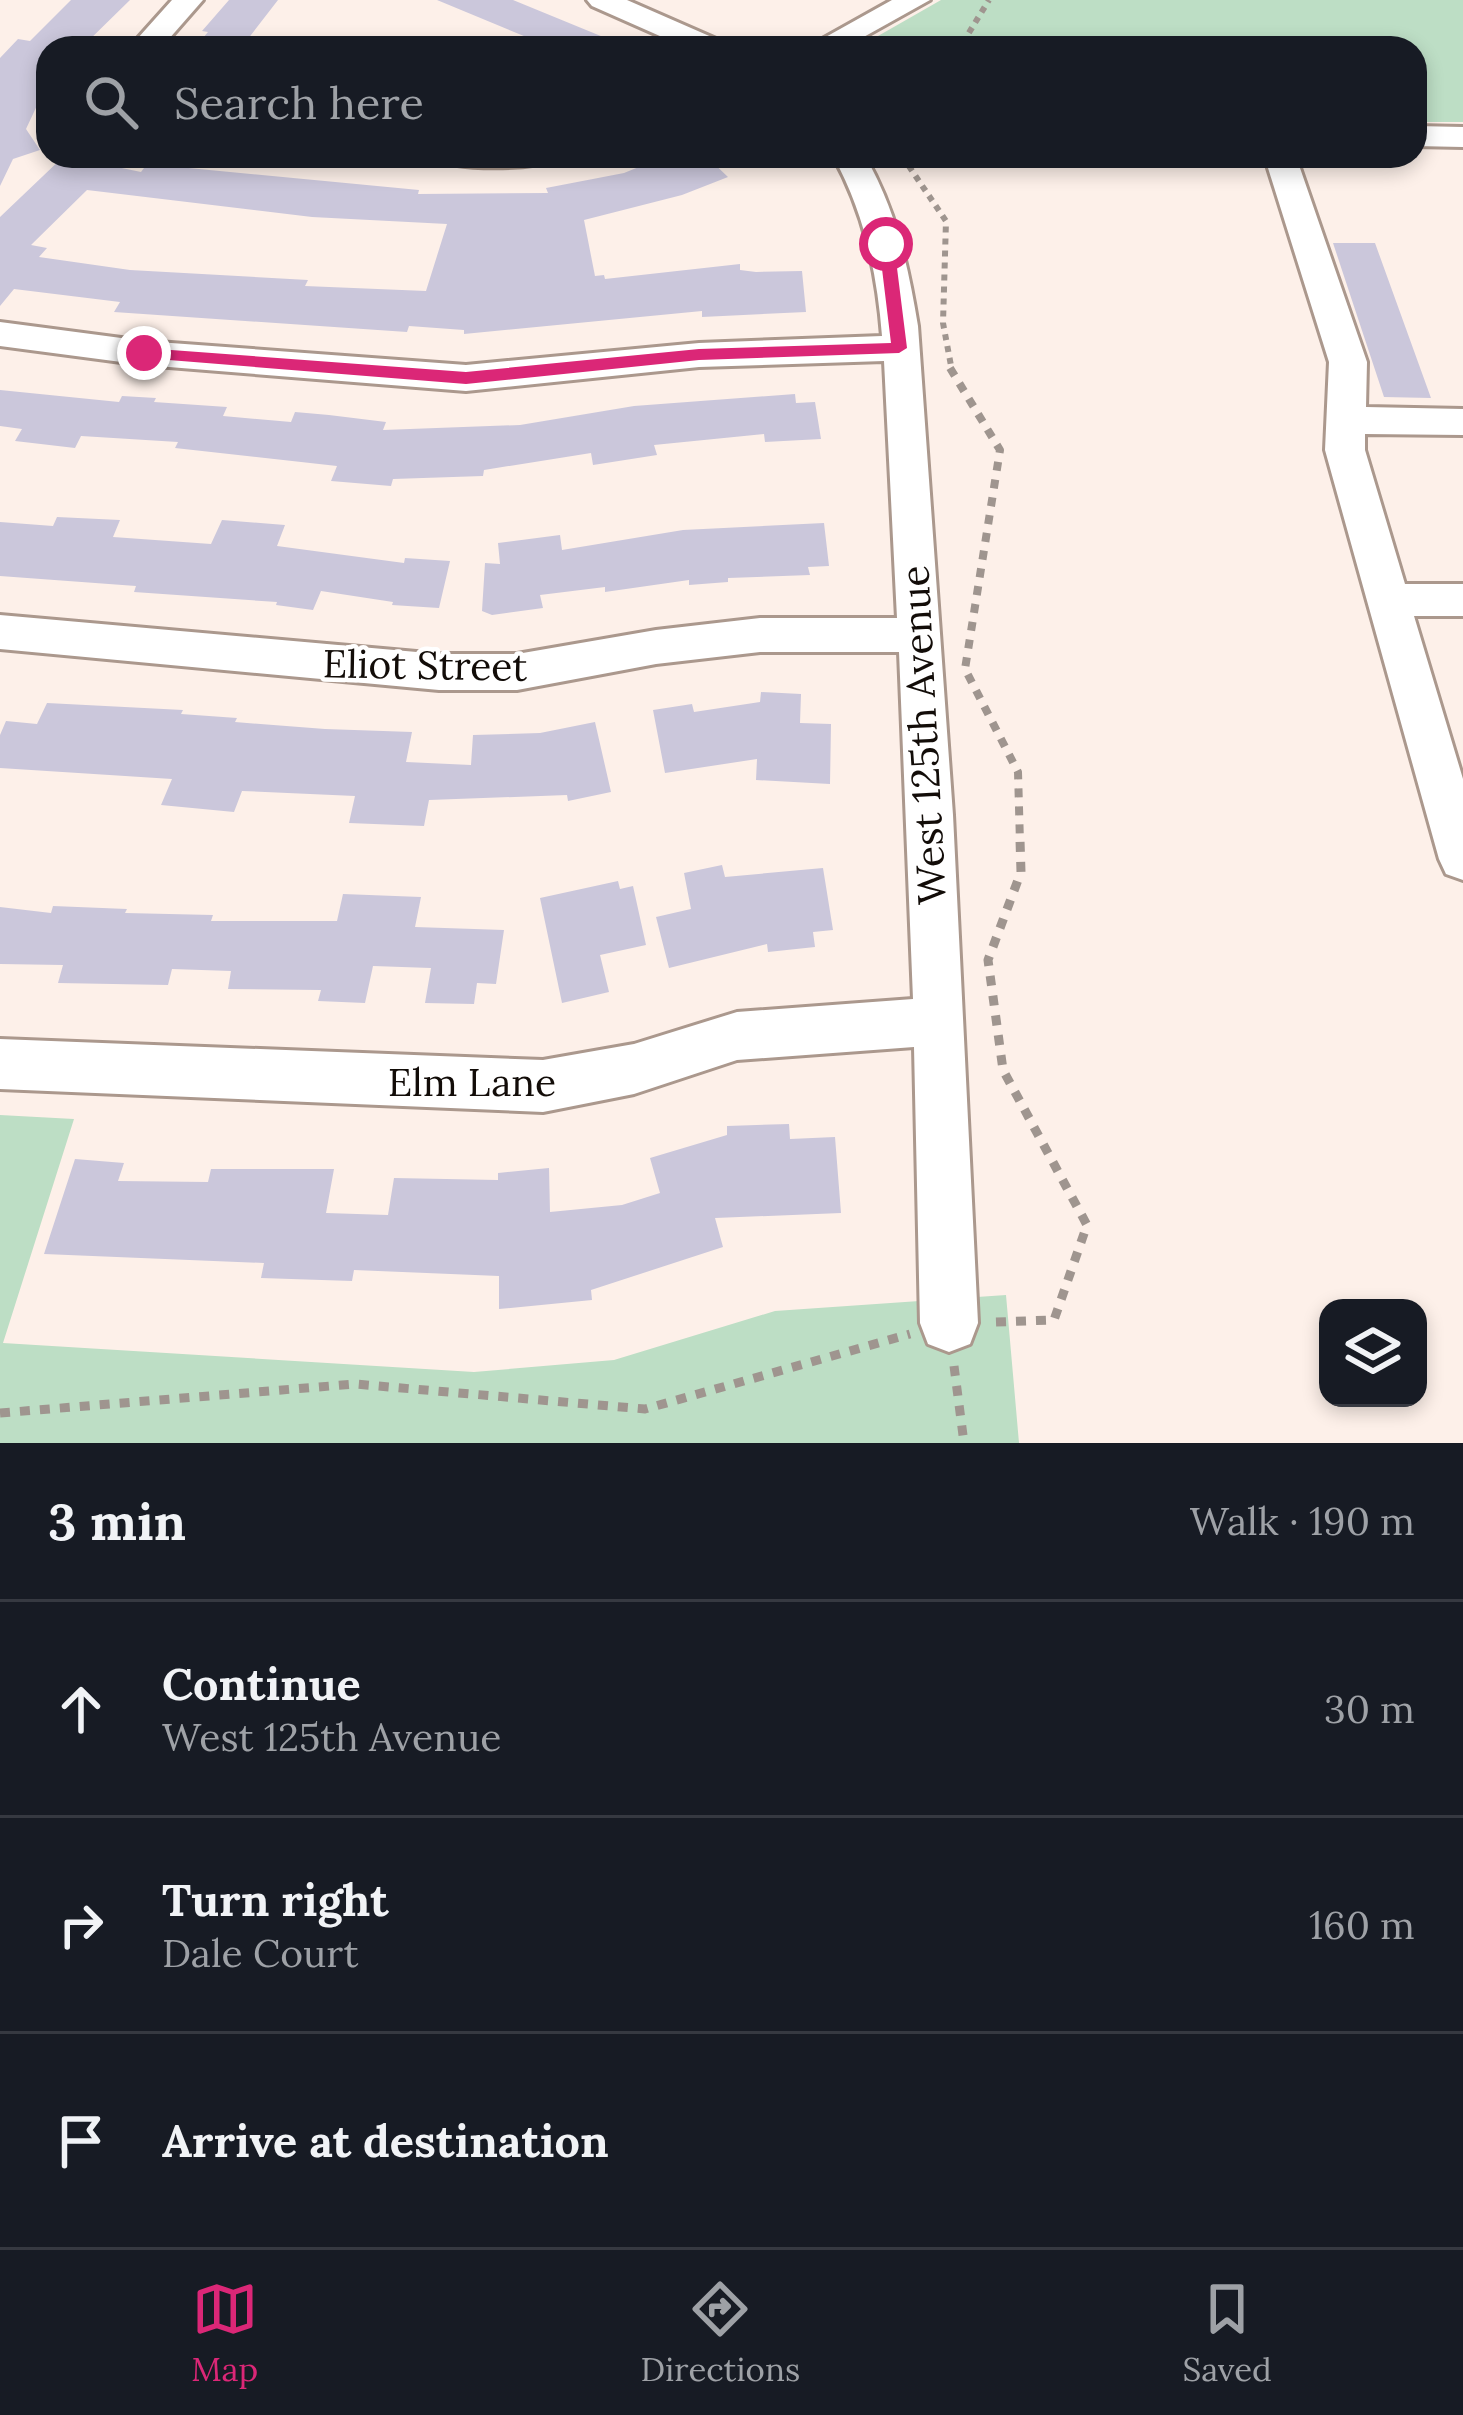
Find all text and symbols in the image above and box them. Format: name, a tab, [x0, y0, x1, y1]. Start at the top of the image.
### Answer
search box	[36, 36, 1427, 168]
icon: search	[78, 69, 144, 135]
text: Search here	[174, 74, 424, 131]
route start	[859, 217, 913, 271]
route end	[117, 326, 171, 380]
street label: West 125th Avenue	[889, 564, 957, 906]
street label: Eliot Street	[322, 638, 528, 692]
street label: Elm Lane	[388, 1057, 556, 1107]
map controls	[1319, 1299, 1427, 1407]
button: layers	[1319, 1299, 1427, 1407]
text: 3 min	[48, 1489, 186, 1554]
text: Walk · 190 m	[1190, 1496, 1415, 1546]
text: Continue	[162, 1655, 361, 1712]
icon: ahead	[48, 1676, 114, 1742]
text: 30 m	[1324, 1684, 1415, 1734]
text: West 125th Avenue	[162, 1712, 501, 1762]
text: Turn right	[162, 1871, 389, 1928]
icon: right	[48, 1892, 114, 1958]
text: 160 m	[1309, 1900, 1415, 1950]
text: Dale Court	[162, 1928, 359, 1978]
icon: arrive	[48, 2108, 114, 2174]
text: Arrive at destination	[162, 2112, 609, 2169]
tab: Map	[191, 2276, 258, 2390]
tab: Directions	[641, 2276, 800, 2390]
tab: Saved	[1183, 2276, 1272, 2390]

